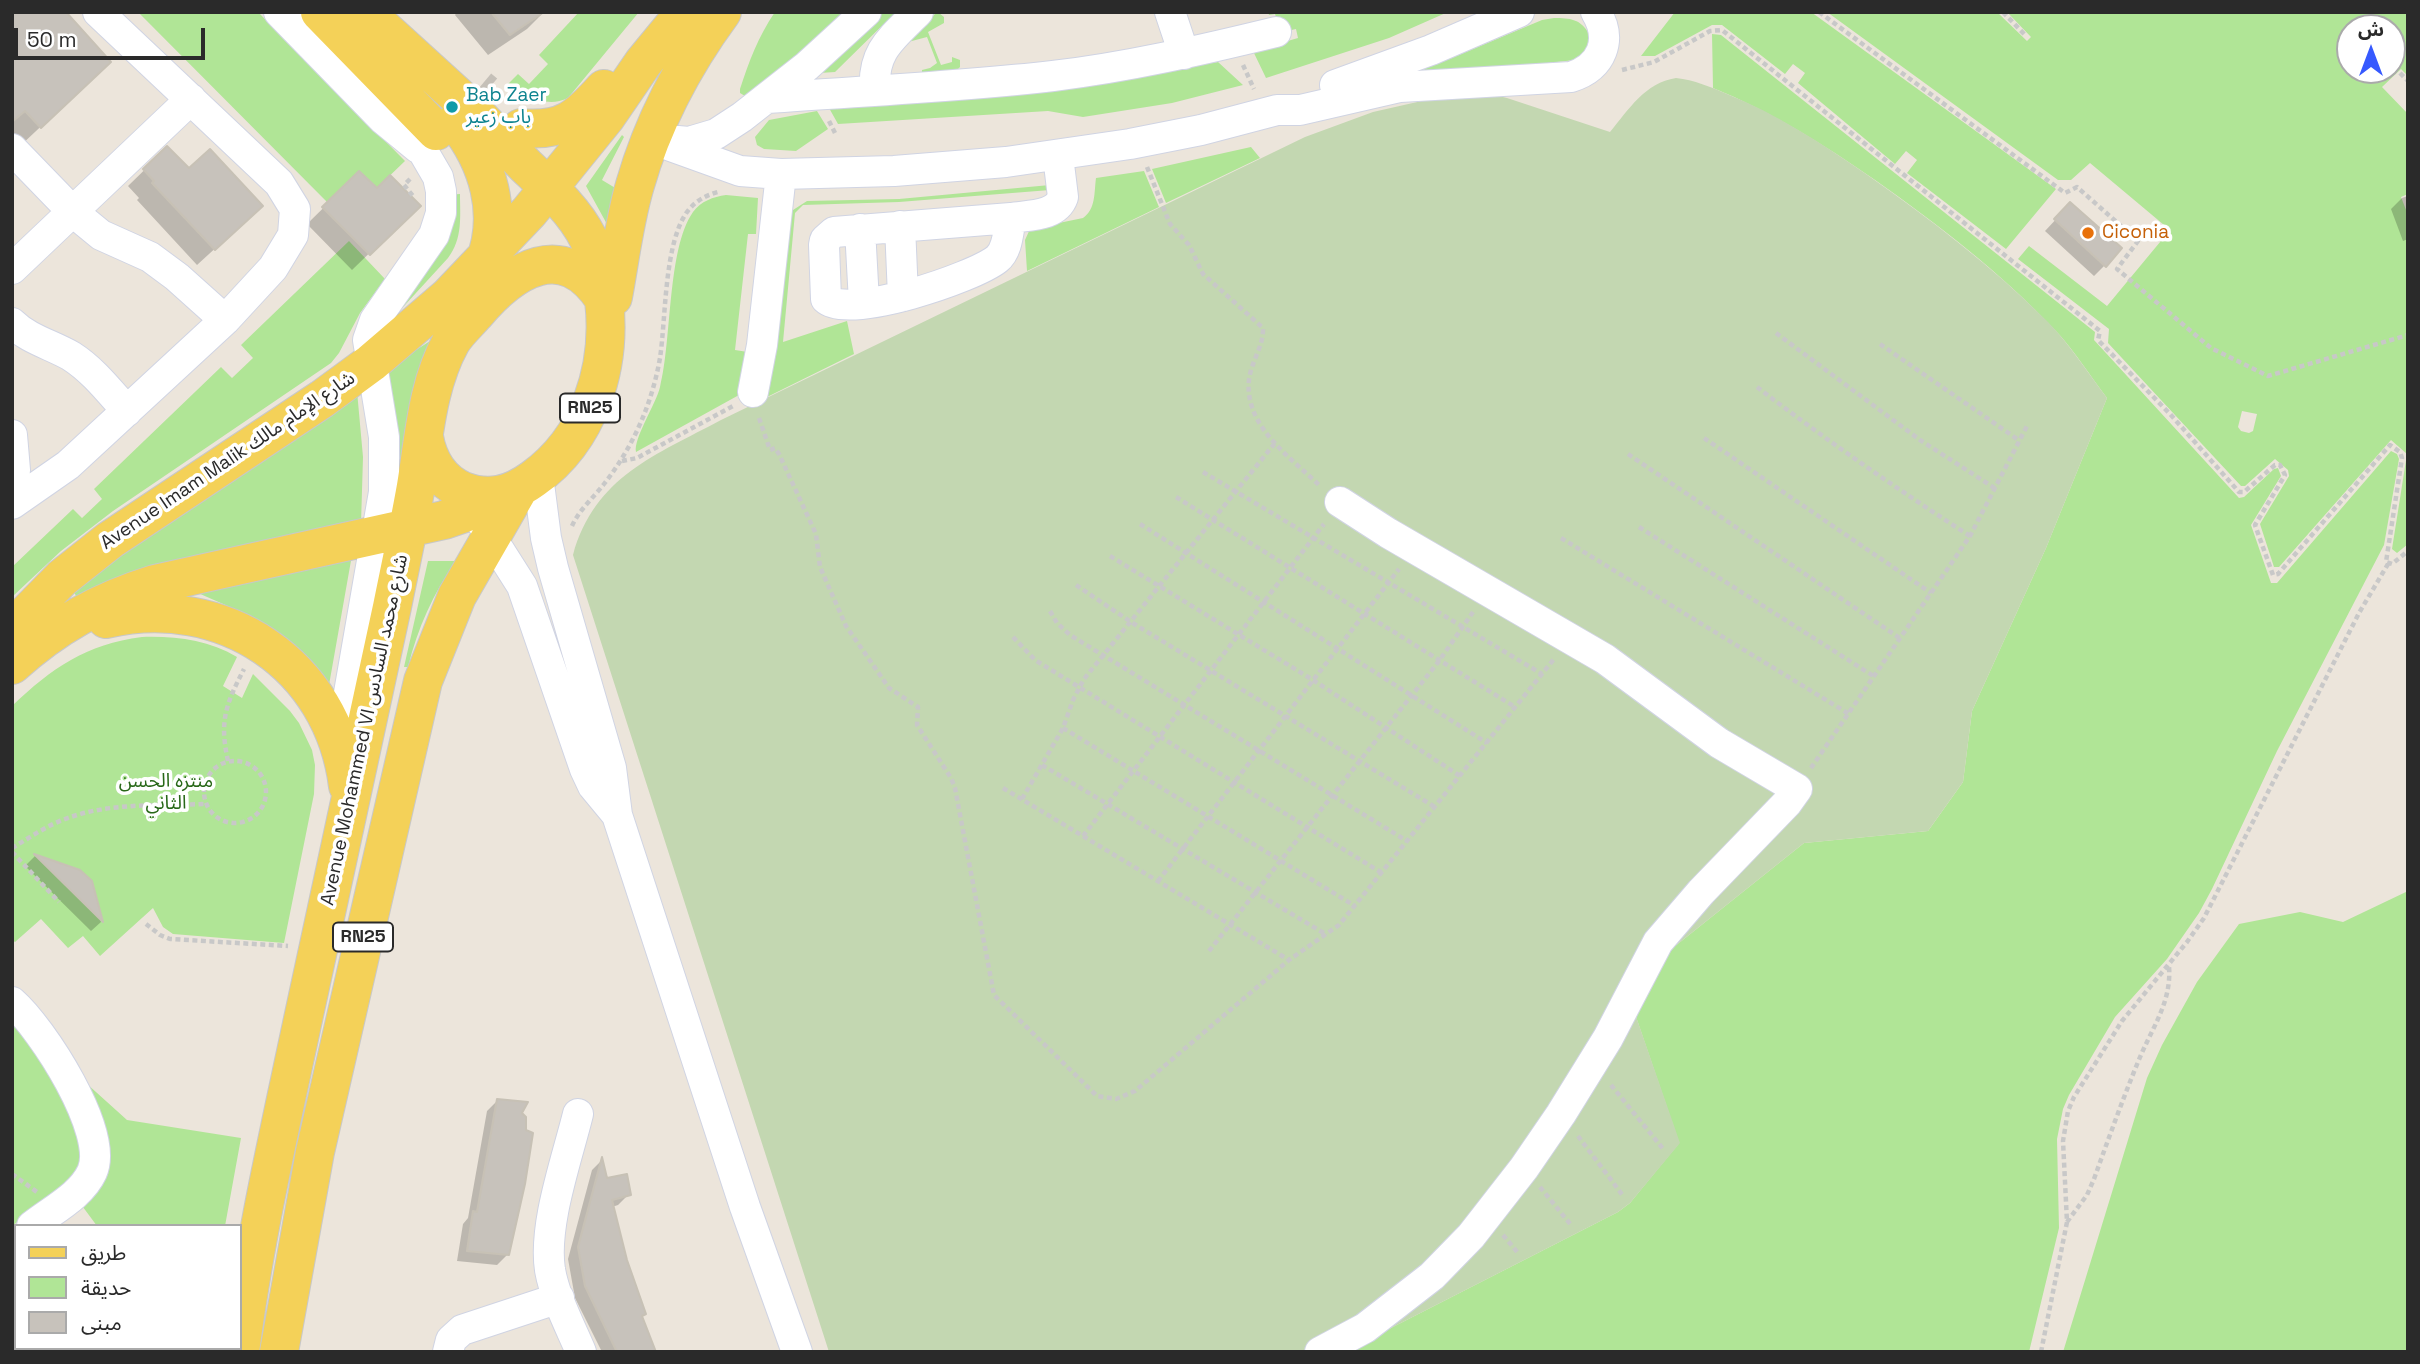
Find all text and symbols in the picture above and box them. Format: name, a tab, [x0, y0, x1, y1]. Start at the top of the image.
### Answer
scale bar	[18, 14, 208, 58]
north arrow	[2336, 14, 2406, 84]
text: ش	[2358, 17, 2384, 42]
text: 50 m	[27, 26, 77, 53]
place label: Bab Zaer باب زعير	[466, 85, 547, 129]
marker: Bab Zaer باب زعير	[444, 99, 460, 115]
place label: Ciconia	[2102, 222, 2169, 244]
marker: Ciconia	[2080, 225, 2096, 241]
street label: Avenue Imam Malik شارع الإمام مالك	[96, 367, 360, 555]
road number: RN25	[560, 394, 620, 422]
street label: Avenue Mohammed VI شارع محمد السادس	[317, 552, 413, 908]
park label: منتزه الحسن الثاني	[119, 771, 213, 815]
road number: RN25	[333, 922, 393, 952]
legend	[14, 1224, 242, 1350]
text: طريق	[81, 1239, 126, 1266]
text: حديقة	[81, 1274, 131, 1301]
text: مبنى	[81, 1309, 122, 1336]

